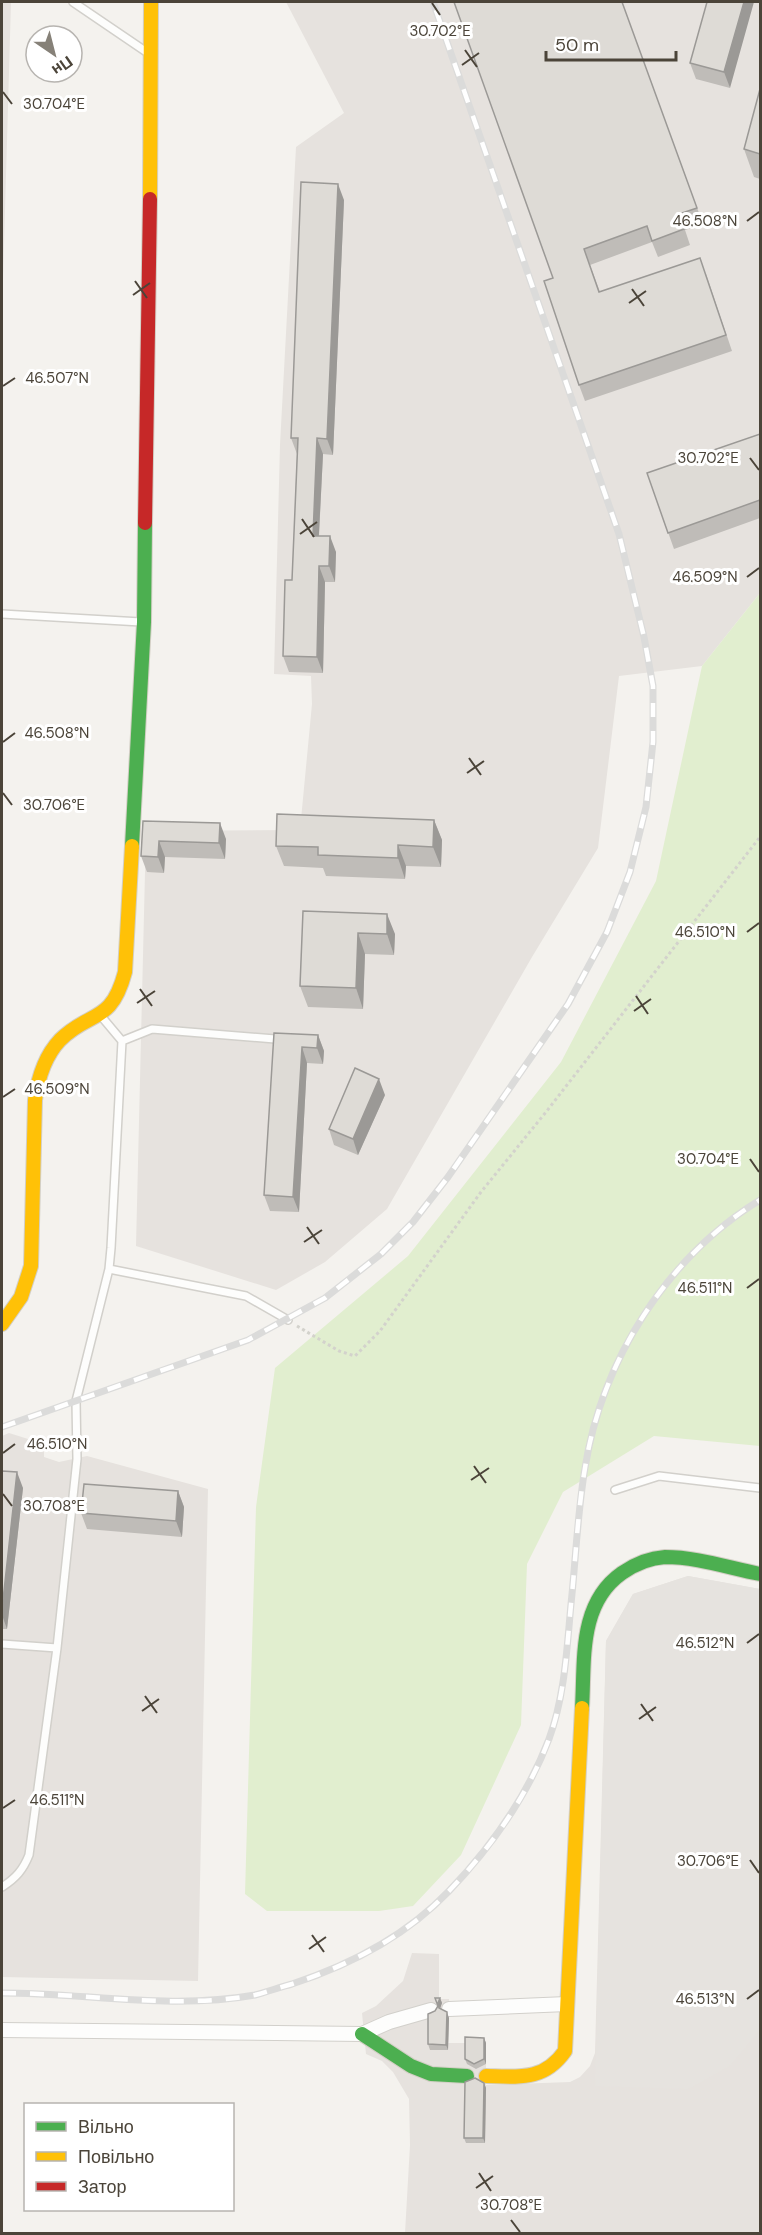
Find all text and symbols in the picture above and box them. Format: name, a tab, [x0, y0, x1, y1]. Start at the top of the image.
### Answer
text: 30.702°E	[409, 21, 471, 41]
north arrow	[24, 24, 84, 84]
scale bar	[546, 24, 676, 62]
text: 50 m	[555, 33, 599, 57]
text: Пн	[48, 51, 77, 81]
text: 30.704°E	[23, 94, 85, 114]
text: 46.508°N	[673, 211, 737, 231]
text: 46.507°N	[25, 368, 89, 388]
text: 30.702°E	[677, 448, 739, 468]
text: 46.509°N	[672, 567, 738, 587]
text: 46.508°N	[25, 723, 89, 743]
text: 30.706°E	[23, 795, 85, 815]
text: 46.510°N	[675, 922, 735, 942]
text: 46.509°N	[24, 1079, 90, 1099]
text: 30.704°E	[677, 1149, 739, 1169]
text: 46.511°N	[678, 1278, 732, 1298]
text: 46.510°N	[27, 1434, 87, 1454]
text: 30.708°E	[23, 1496, 85, 1516]
text: 46.512°N	[676, 1633, 734, 1653]
text: 46.511°N	[30, 1790, 84, 1810]
text: 30.706°E	[677, 1851, 739, 1871]
text: 46.513°N	[675, 1989, 735, 2009]
legend	[24, 2103, 234, 2211]
text: Вільно	[78, 2115, 134, 2139]
text: Повільно	[78, 2145, 154, 2169]
text: Затор	[78, 2175, 127, 2199]
text: 30.708°E	[480, 2195, 542, 2215]

